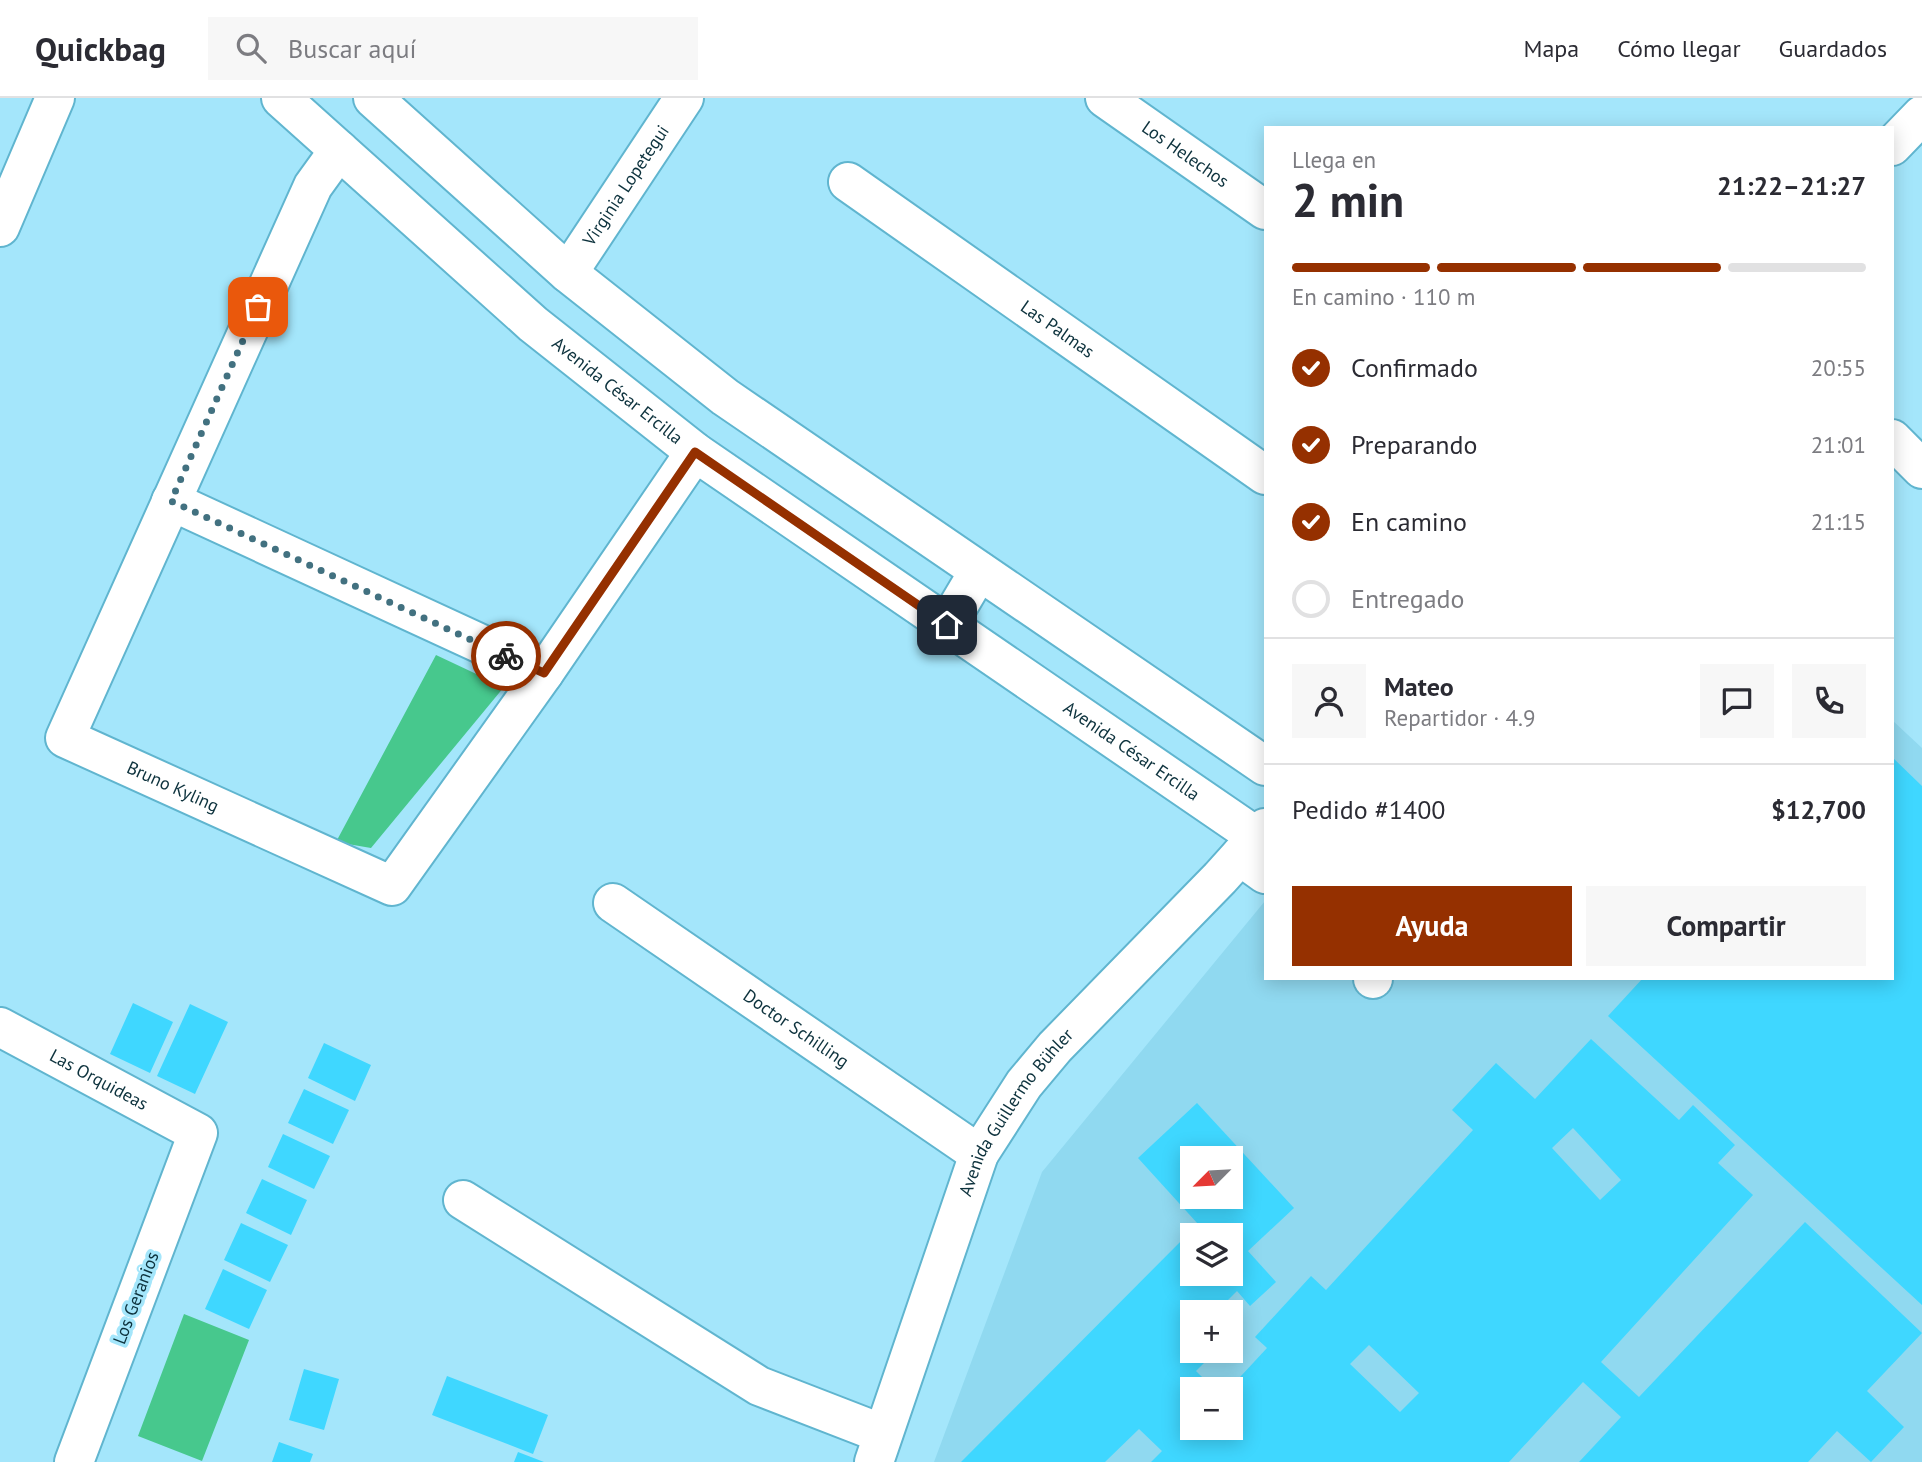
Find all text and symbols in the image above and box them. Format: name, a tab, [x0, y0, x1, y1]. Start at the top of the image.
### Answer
search box	[208, 17, 698, 80]
text: Quickbag	[35, 27, 166, 70]
icon: search	[232, 29, 270, 67]
text: Buscar aquí	[288, 32, 416, 65]
text: Mapa	[1523, 33, 1579, 64]
text: Cómo llegar	[1617, 33, 1741, 64]
text: Guardados	[1779, 33, 1887, 64]
street label: Los Helechos	[1138, 115, 1234, 192]
street label: Virginia Lopetegui	[577, 121, 674, 251]
text: Llega en	[1292, 145, 1376, 174]
text: 21:22–21:27	[1717, 169, 1866, 202]
text: 2 min	[1292, 170, 1404, 230]
pin	[228, 277, 288, 337]
text: En camino · 110 m	[1292, 282, 1475, 311]
icon: bag	[239, 288, 277, 326]
street label: Las Palmas	[1016, 295, 1099, 363]
street label: Avenida César Ercilla	[548, 332, 688, 449]
icon: check	[1292, 349, 1330, 387]
text: Confirmado	[1351, 351, 1478, 384]
text: 20:55	[1811, 353, 1866, 382]
icon: check	[1292, 426, 1330, 464]
text: Preparando	[1351, 428, 1478, 461]
text: 21:01	[1811, 430, 1866, 459]
icon: check	[1292, 503, 1330, 541]
text: En camino	[1351, 505, 1467, 538]
text: 21:15	[1811, 507, 1866, 536]
text: Entregado	[1351, 582, 1465, 615]
pin	[917, 595, 977, 655]
icon: home	[928, 606, 966, 644]
courier	[471, 621, 541, 691]
icon: bike	[487, 637, 525, 675]
button: person	[1292, 664, 1366, 738]
button: chat	[1700, 664, 1774, 738]
button: phone	[1792, 664, 1866, 738]
text: Mateo	[1384, 670, 1454, 703]
street label: Avenida César Ercilla	[1059, 696, 1204, 805]
text: Repartidor · 4.9	[1384, 703, 1536, 732]
street label: Bruno Kyling	[123, 756, 223, 817]
text: Pedido #1400	[1292, 793, 1445, 826]
text: $12,700	[1771, 793, 1866, 826]
button: Ayuda	[1292, 886, 1572, 966]
button: Compartir	[1586, 886, 1866, 966]
street label: Doctor Schilling	[739, 984, 854, 1073]
street label: Avenida Guillermo Bühler	[954, 1023, 1078, 1199]
street label: Las Orquideas	[46, 1044, 152, 1115]
north arrow	[1180, 1146, 1242, 1209]
map controls	[1180, 1146, 1243, 1440]
button: layers	[1180, 1223, 1243, 1286]
street label: Los Geranios	[107, 1248, 164, 1347]
button: +	[1180, 1300, 1243, 1363]
button: −	[1180, 1377, 1243, 1440]

